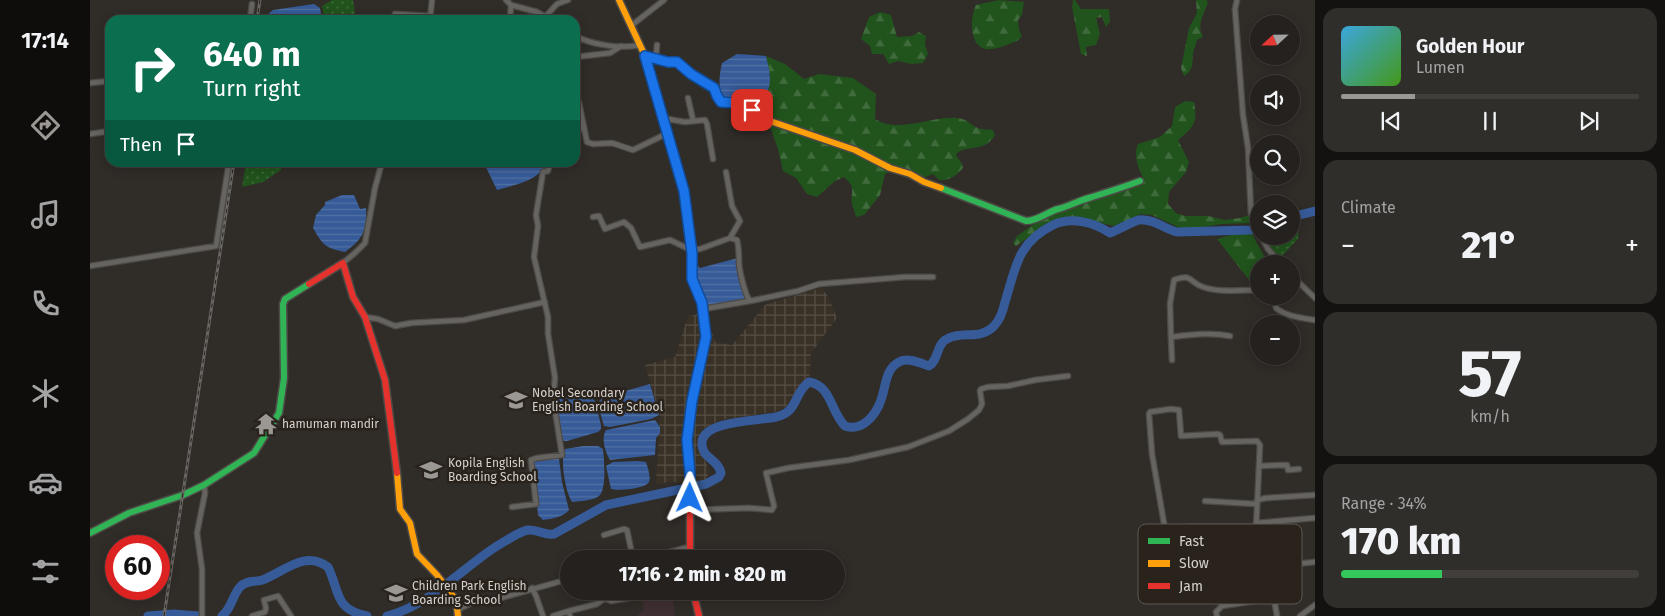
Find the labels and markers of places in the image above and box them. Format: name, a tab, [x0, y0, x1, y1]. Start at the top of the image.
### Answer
pin	[731, 89, 773, 131]
place label: Nobel Secondary English Boarding School	[532, 386, 664, 414]
school or university icon: Nobel Secondary English Boarding School	[503, 387, 529, 413]
temple icon: hamuman mandir	[253, 411, 279, 437]
place label: hamuman mandir	[282, 417, 379, 431]
place label: Kopila English Boarding School	[448, 456, 537, 484]
school or university icon: Kopila English Boarding School	[418, 457, 444, 483]
place label: Children Park English Boarding School	[412, 579, 527, 607]
school or university icon: Children Park English Boarding School	[383, 580, 409, 606]

